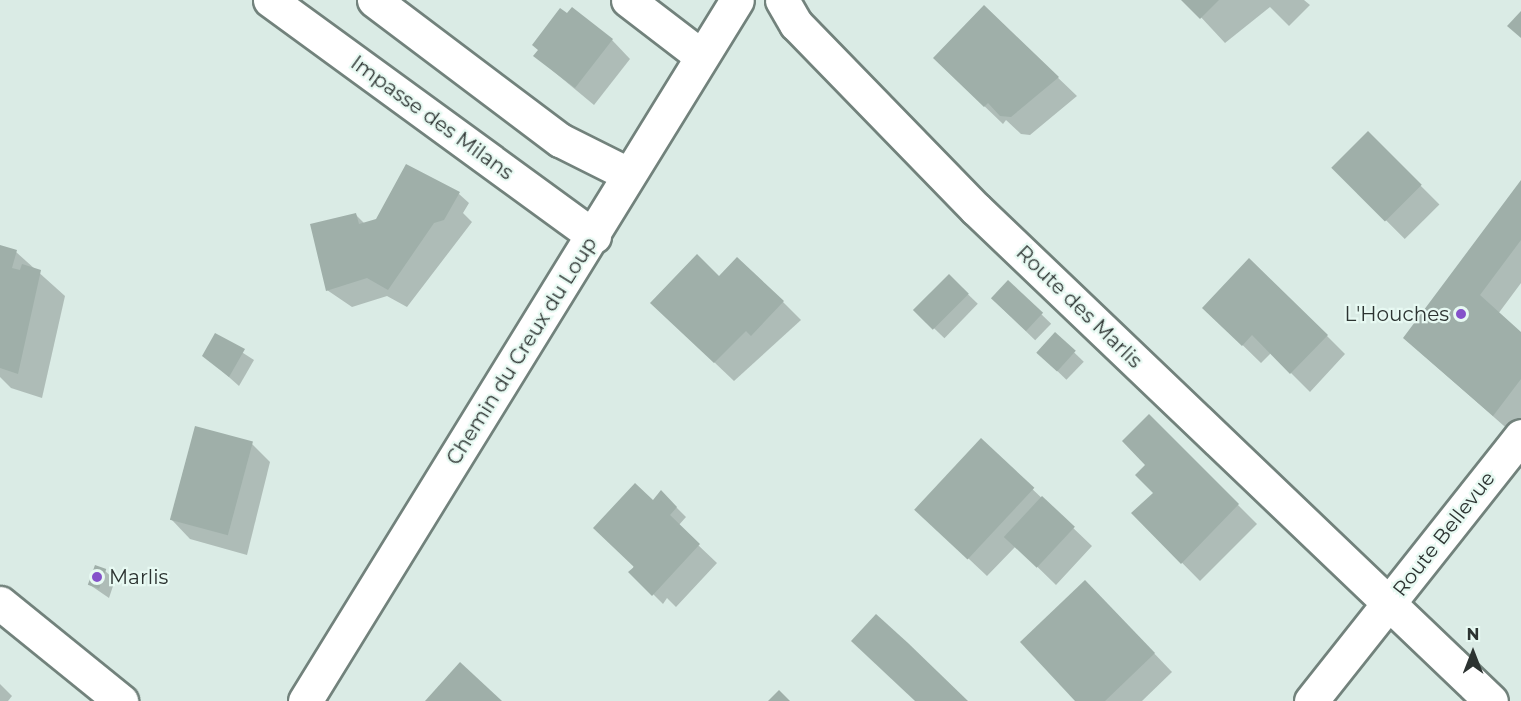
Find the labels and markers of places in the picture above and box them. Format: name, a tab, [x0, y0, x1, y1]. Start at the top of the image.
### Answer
place label: L'Houches	[1344, 302, 1449, 326]
marker: L'Houches	[1454, 307, 1468, 321]
place label: Marlis	[109, 565, 168, 589]
marker: Marlis	[90, 570, 104, 584]

